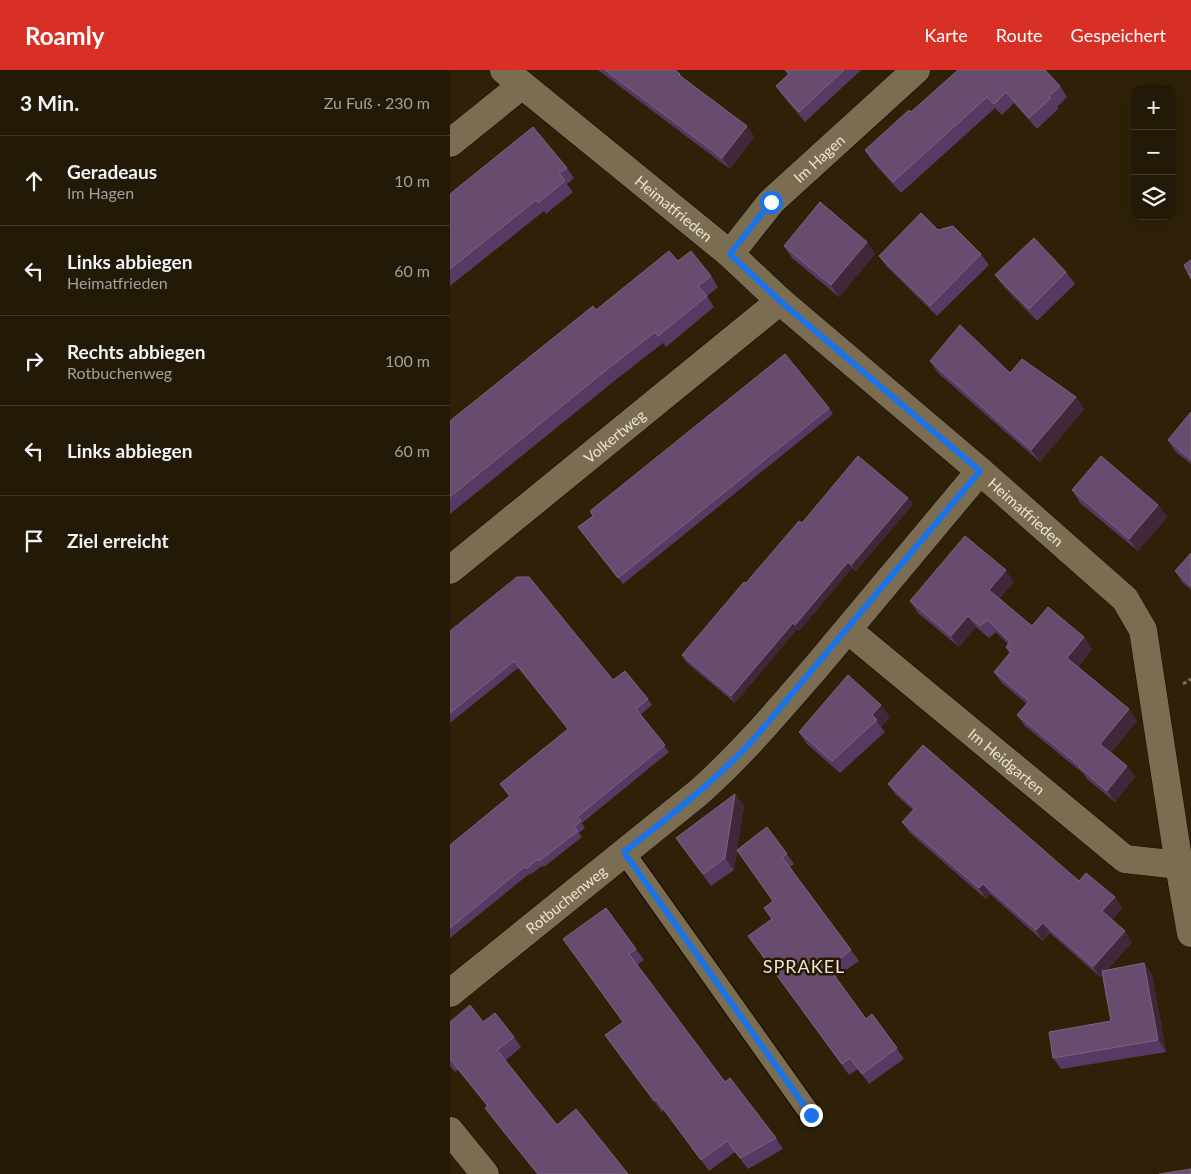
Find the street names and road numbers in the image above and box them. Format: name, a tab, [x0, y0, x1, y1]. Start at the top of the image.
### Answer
street label: Im Hagen	[790, 131, 848, 186]
street label: Heimatfrieden	[632, 171, 716, 245]
street label: Volkertweg	[580, 405, 649, 467]
street label: Heimatfrieden	[985, 474, 1067, 550]
street label: Im Heidgarten	[965, 724, 1049, 798]
street label: Rotbuchenweg	[522, 861, 610, 937]

